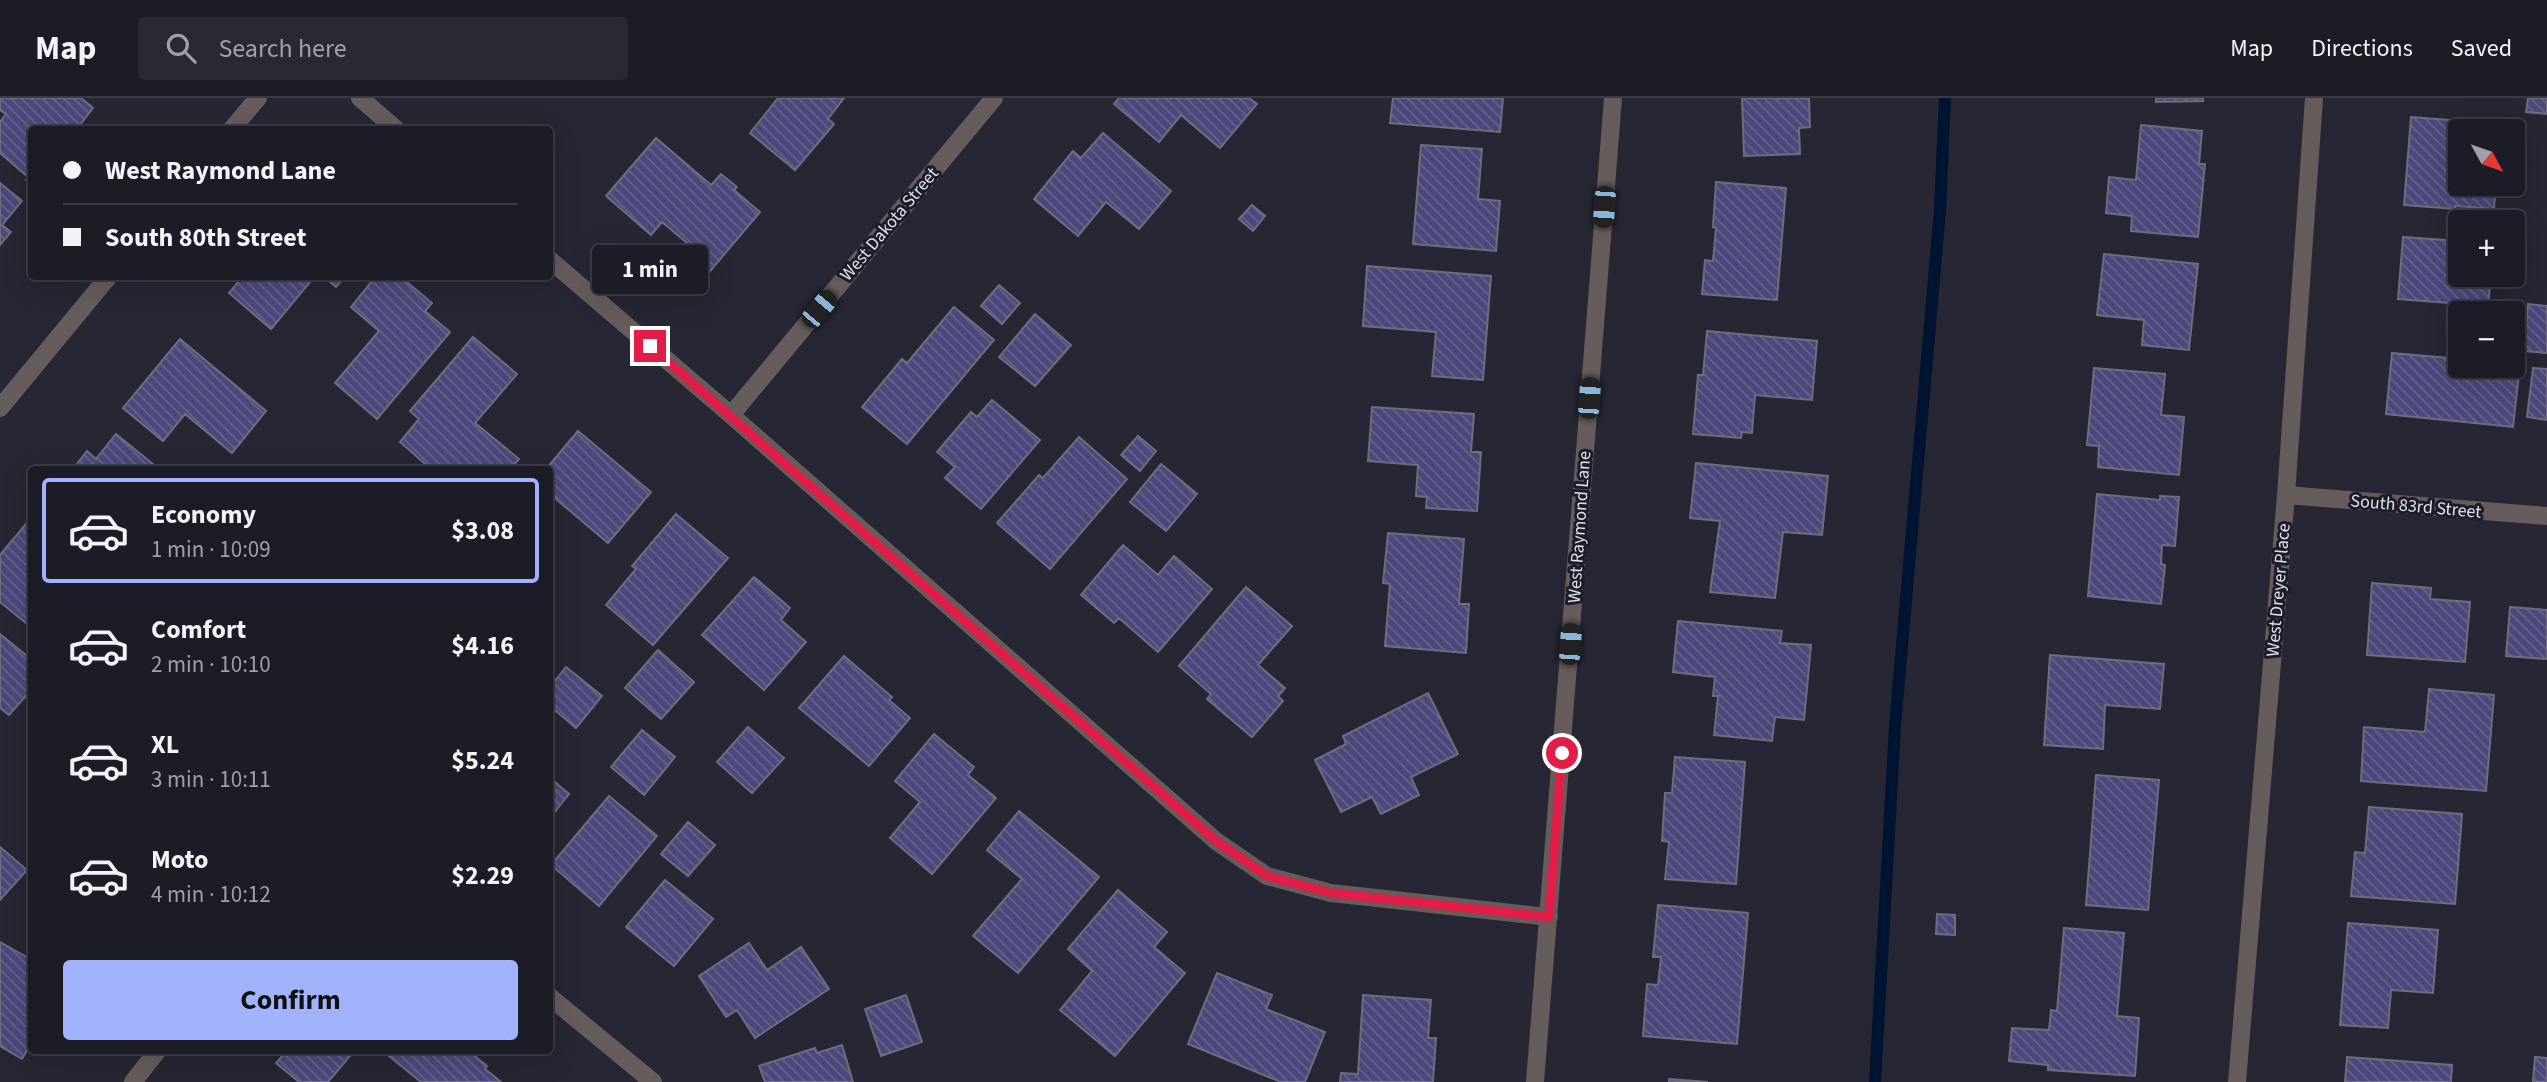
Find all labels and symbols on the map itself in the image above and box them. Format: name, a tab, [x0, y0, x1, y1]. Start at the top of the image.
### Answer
north arrow	[2448, 119, 2525, 196]
street label: West Dakota Street	[834, 162, 944, 287]
car	[1593, 185, 1616, 229]
callout: 1 min	[592, 244, 708, 294]
car	[798, 286, 841, 332]
route end	[634, 330, 666, 362]
car	[1578, 376, 1601, 420]
street label: West Raymond Lane	[1562, 450, 1597, 604]
street label: South 83rd Street	[2349, 488, 2482, 525]
street label: West Dreyer Place	[2260, 522, 2297, 658]
car	[1559, 622, 1582, 666]
route start	[1546, 737, 1578, 769]

